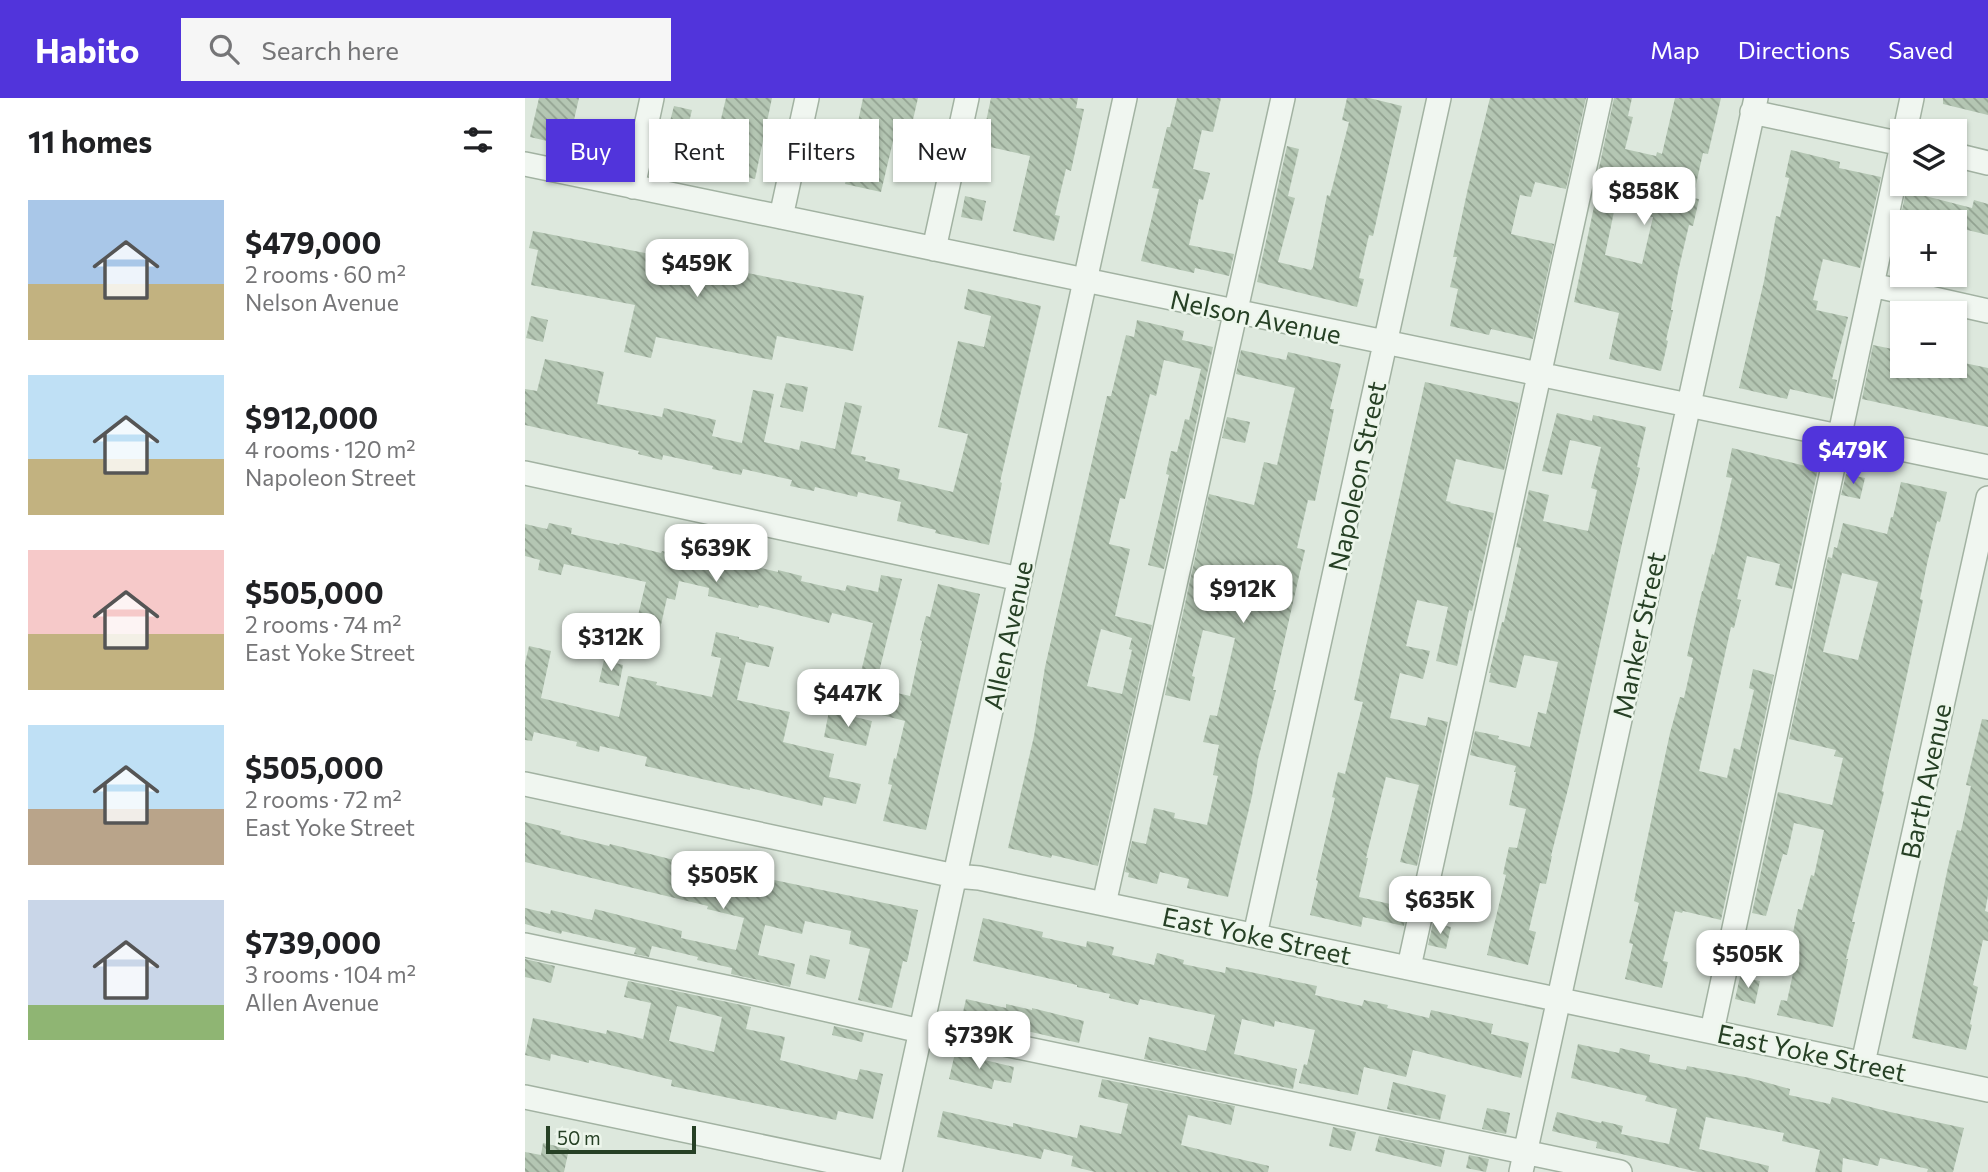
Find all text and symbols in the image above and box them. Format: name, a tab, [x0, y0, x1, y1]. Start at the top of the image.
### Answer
search box	[181, 18, 671, 81]
text: Habito	[35, 29, 139, 70]
icon: search	[205, 30, 243, 68]
text: Search here	[261, 34, 399, 65]
text: Map	[1650, 35, 1700, 64]
text: Directions	[1738, 35, 1850, 64]
text: Saved	[1888, 35, 1953, 64]
chip: Buy	[546, 119, 635, 182]
chip: Rent	[649, 119, 749, 182]
chip: Filters	[763, 119, 879, 182]
chip: New	[893, 119, 991, 182]
map controls	[1890, 119, 1967, 378]
button: layers	[1890, 119, 1967, 196]
icon: filters	[459, 121, 497, 159]
text: 11 homes	[28, 122, 152, 159]
pin: $858K	[1595, 167, 1693, 227]
text: $858K	[1608, 176, 1680, 204]
button: +	[1890, 210, 1967, 287]
text: $479,000	[245, 223, 381, 260]
icon: home	[84, 228, 168, 312]
pin: $459K	[648, 240, 746, 299]
text: $459K	[662, 248, 733, 276]
text: 2 rooms · 60 m²	[245, 260, 406, 288]
street label: Nelson Avenue	[1168, 283, 1344, 349]
text: Nelson Avenue	[245, 288, 399, 316]
button: −	[1890, 301, 1967, 378]
street label: Napoleon Street	[1321, 378, 1391, 574]
text: $912,000	[245, 398, 378, 435]
icon: home	[84, 403, 168, 487]
pin: $479K	[1804, 426, 1902, 486]
text: 4 rooms · 120 m²	[245, 435, 416, 463]
text: $479K	[1818, 435, 1888, 463]
text: Napoleon Street	[245, 463, 416, 491]
pin: $639K	[667, 524, 765, 584]
text: $639K	[681, 533, 751, 561]
street label: Manker Street	[1605, 549, 1671, 721]
street label: Allen Avenue	[976, 558, 1038, 712]
pin: $912K	[1194, 566, 1292, 625]
text: $505,000	[245, 573, 384, 610]
text: $912K	[1210, 574, 1276, 602]
icon: home	[84, 578, 168, 662]
text: 2 rooms · 74 m²	[245, 610, 401, 638]
pin: $312K	[562, 614, 660, 673]
text: $312K	[578, 622, 644, 650]
text: East Yoke Street	[245, 638, 415, 666]
pin: $447K	[799, 670, 897, 729]
text: $447K	[813, 678, 883, 706]
street label: Barth Avenue	[1893, 701, 1957, 861]
text: $505,000	[245, 748, 384, 785]
icon: home	[84, 753, 168, 837]
text: 2 rooms · 72 m²	[245, 785, 402, 813]
text: East Yoke Street	[245, 813, 415, 841]
pin: $505K	[674, 852, 772, 911]
text: $505K	[687, 860, 759, 888]
pin: $635K	[1391, 876, 1489, 936]
text: $635K	[1405, 885, 1475, 913]
street label: East Yoke Street	[1160, 900, 1354, 970]
text: $739,000	[245, 923, 381, 960]
icon: home	[84, 928, 168, 1012]
pin: $505K	[1699, 930, 1797, 990]
text: $505K	[1712, 939, 1784, 967]
text: 3 rooms · 104 m²	[245, 960, 416, 988]
text: Allen Avenue	[245, 988, 379, 1016]
pin: $739K	[930, 1012, 1028, 1071]
street label: East Yoke Street	[1715, 1017, 1909, 1087]
text: $739K	[944, 1020, 1014, 1048]
scale bar	[546, 1123, 697, 1155]
text: 50 m	[557, 1126, 601, 1149]

